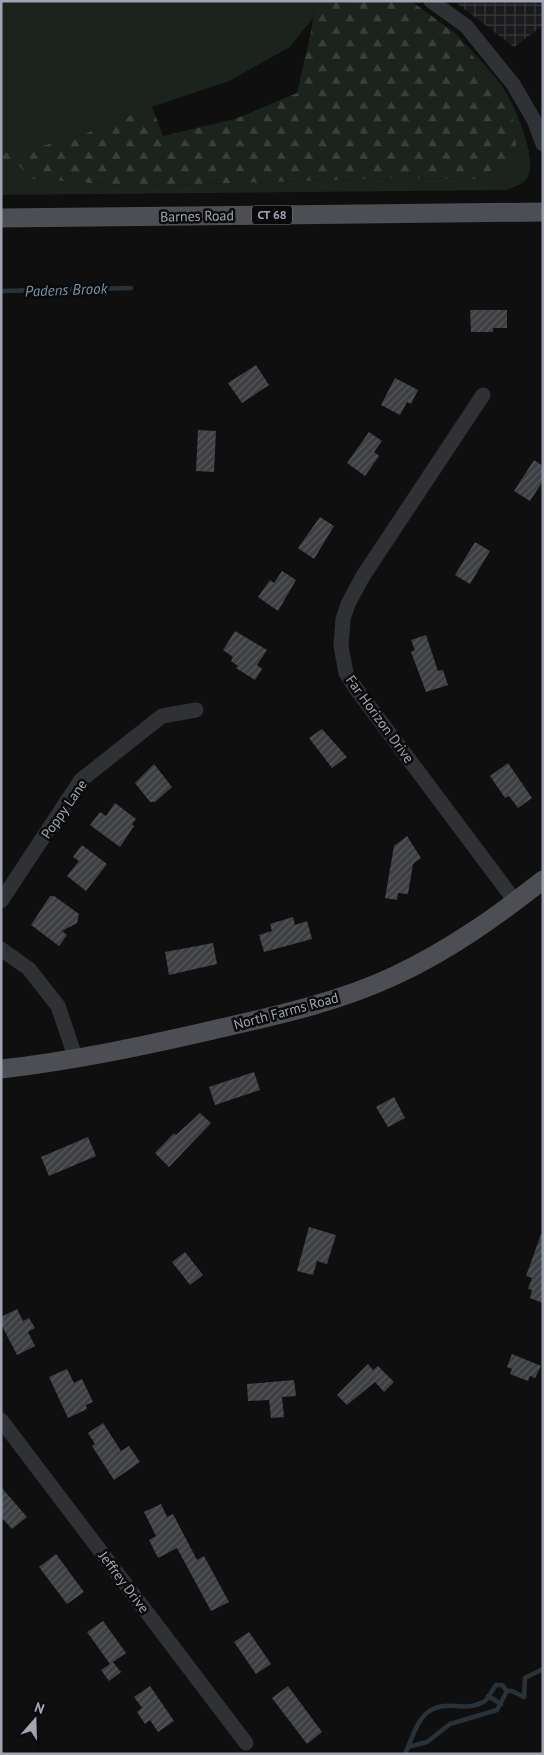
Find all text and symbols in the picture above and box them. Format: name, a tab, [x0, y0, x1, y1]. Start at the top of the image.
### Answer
street label: Barnes Road	[160, 206, 234, 226]
road number: CT 68	[252, 206, 292, 224]
water label: Padens Brook	[24, 279, 109, 300]
street label: Far Horizon Drive	[342, 671, 418, 767]
street label: Poppy Lane	[37, 776, 91, 842]
street label: North Farms Road	[232, 988, 340, 1034]
street label: Jeffrey Drive	[94, 1547, 153, 1616]
north arrow	[10, 1695, 60, 1745]
text: N	[32, 1698, 47, 1718]

